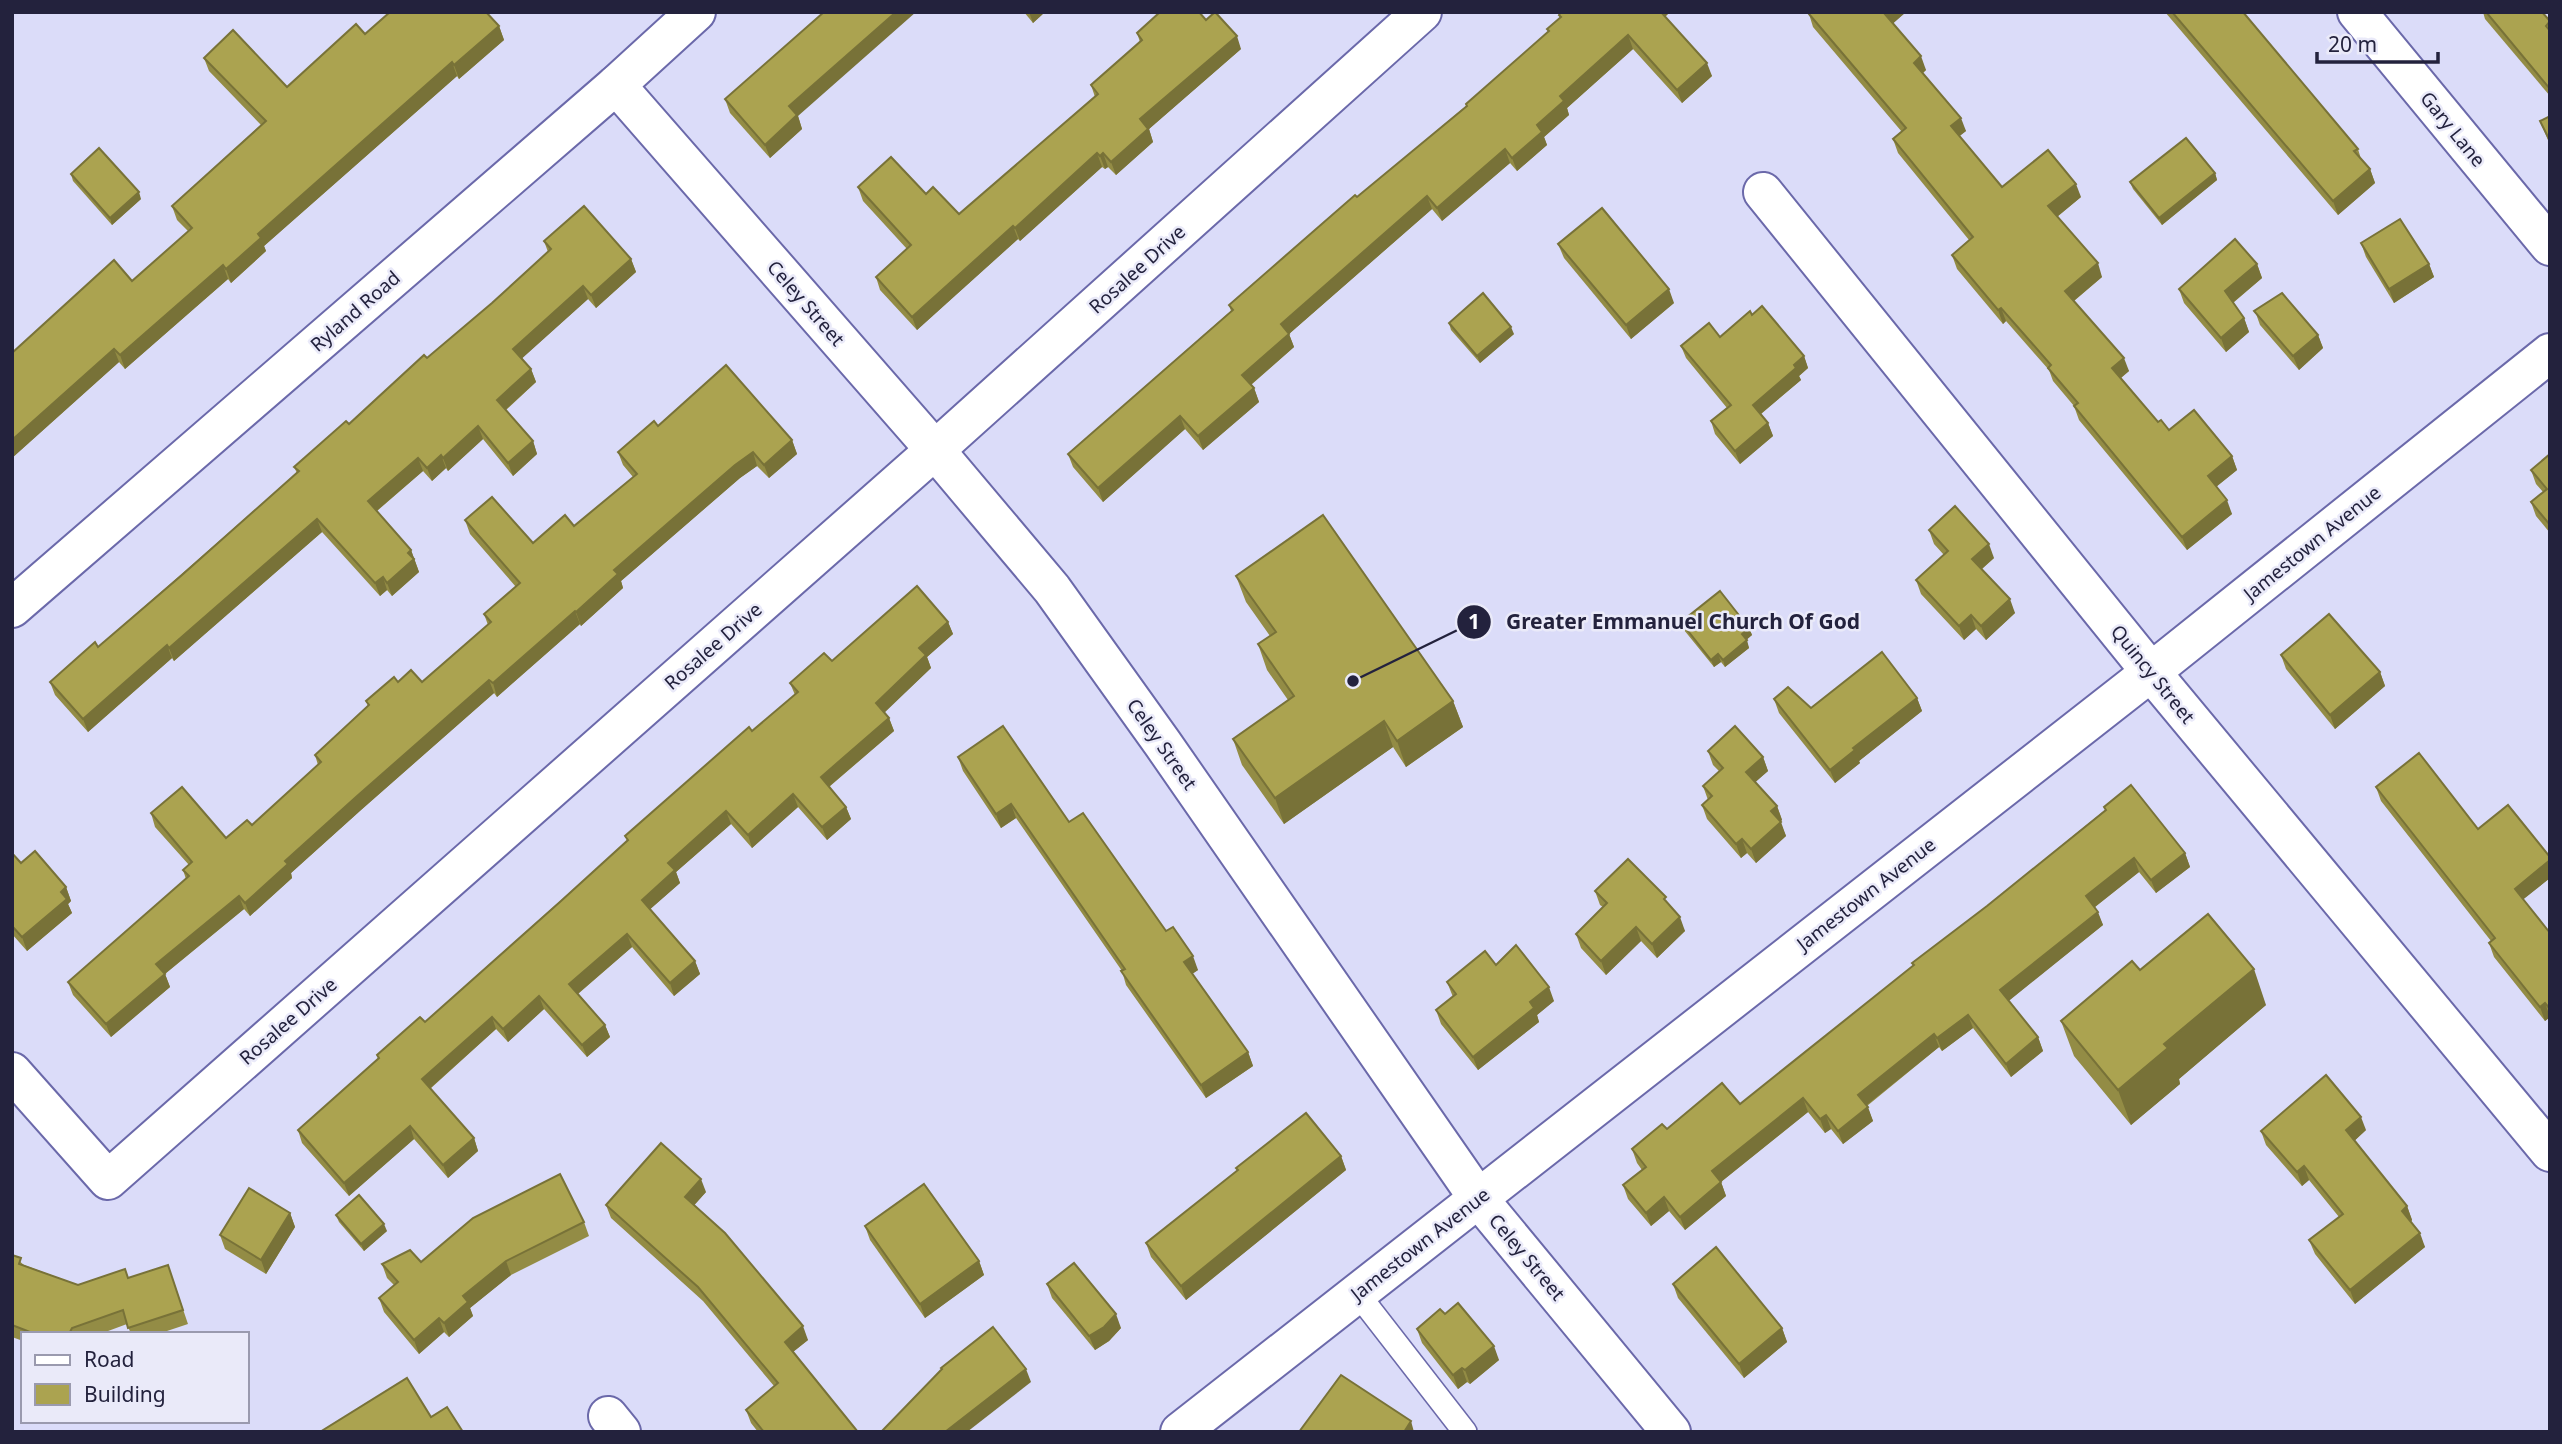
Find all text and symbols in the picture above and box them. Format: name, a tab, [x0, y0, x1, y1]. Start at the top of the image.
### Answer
scale bar	[2317, 21, 2438, 65]
text: 20 m	[2328, 30, 2377, 58]
street label: Gary Lane	[2415, 86, 2491, 172]
street label: Rosalee Drive	[1083, 219, 1191, 319]
street label: Celey Street	[762, 255, 851, 351]
street label: Ryland Road	[305, 265, 405, 357]
street label: Jamestown Avenue	[2236, 479, 2386, 608]
street label: Rosalee Drive	[659, 596, 767, 696]
callout: Greater Emmanuel Church Of God	[1457, 601, 1874, 643]
text: 1	[1468, 607, 1480, 635]
text: Greater Emmanuel Church Of God	[1506, 607, 1860, 635]
street label: Quincy Street	[2105, 619, 2201, 729]
street label: Celey Street	[1121, 693, 1203, 795]
street label: Jamestown Avenue	[1790, 832, 1941, 958]
street label: Rosalee Drive	[234, 971, 342, 1071]
street label: Jamestown Avenue	[1344, 1182, 1495, 1308]
street label: Celey Street	[1483, 1208, 1571, 1306]
legend	[21, 1332, 248, 1423]
text: Road	[84, 1345, 134, 1373]
text: Building	[84, 1380, 166, 1408]

